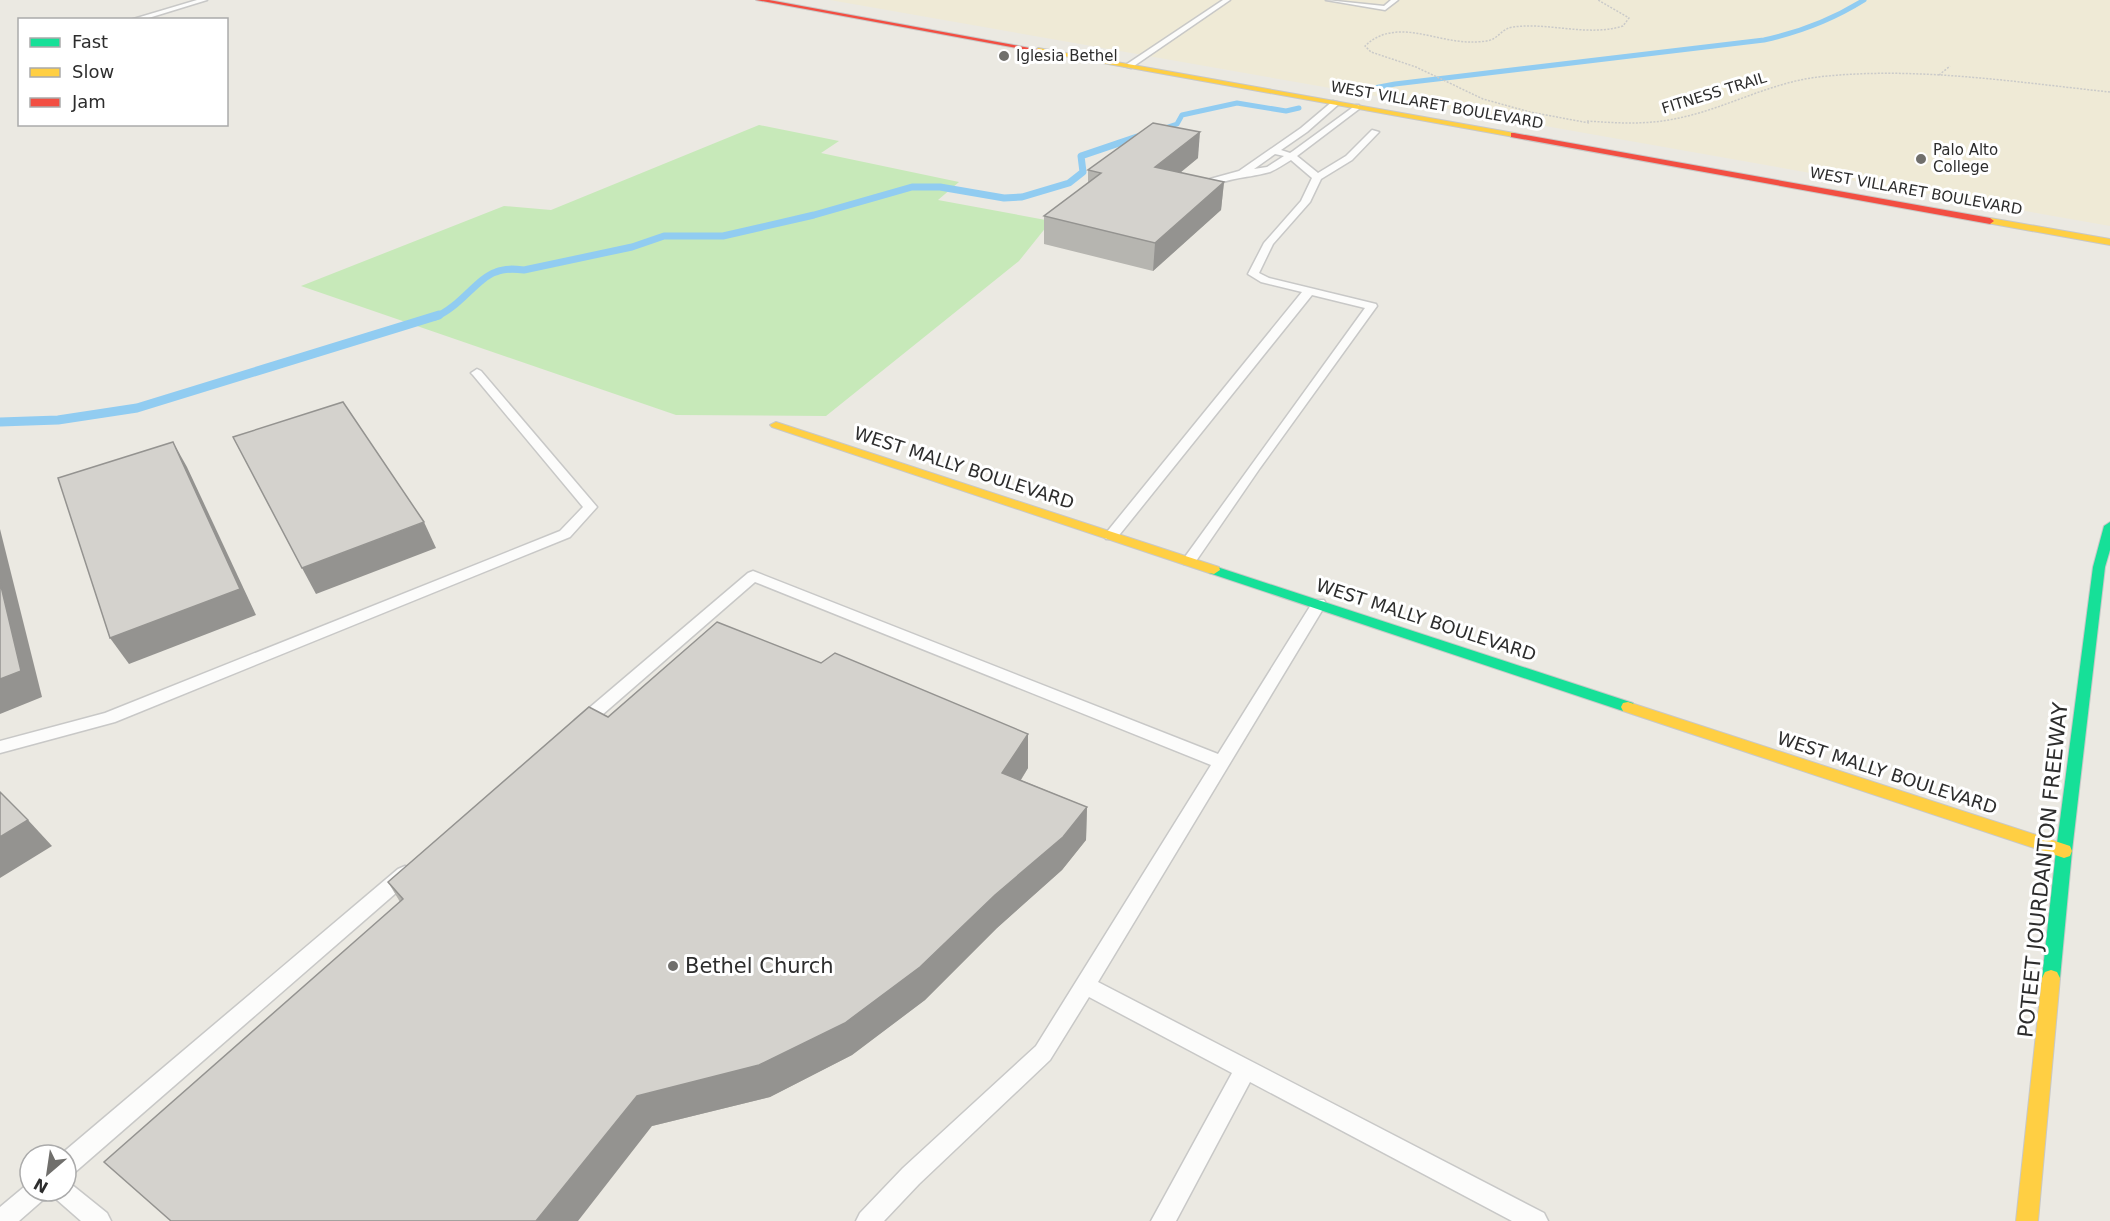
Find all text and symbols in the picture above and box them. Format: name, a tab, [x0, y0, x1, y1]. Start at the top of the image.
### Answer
legend	[18, 18, 228, 126]
text: Fast	[72, 31, 108, 52]
place label: Iglesia Bethel	[1016, 47, 1118, 65]
marker: Iglesia Bethel	[997, 49, 1011, 63]
text: Slow	[72, 61, 114, 82]
street label: FITNESS TRAIL	[1659, 68, 1769, 118]
street label: WEST VILLARET BOULEVARD	[1329, 77, 1545, 133]
text: Jam	[71, 91, 106, 112]
place label: Palo Alto College	[1933, 141, 1998, 176]
marker: Palo Alto College	[1914, 152, 1928, 166]
street label: WEST VILLARET BOULEVARD	[1808, 163, 2024, 219]
street label: WEST MALLY BOULEVARD	[851, 422, 1077, 513]
street label: WEST MALLY BOULEVARD	[1313, 574, 1539, 665]
street label: POTEET JOURDANTON FREEWAY	[2013, 701, 2073, 1039]
street label: WEST MALLY BOULEVARD	[1774, 727, 2000, 818]
place label: Bethel Church	[685, 954, 834, 978]
marker: Bethel Church	[666, 959, 680, 973]
north arrow	[18, 1143, 78, 1203]
text: N	[31, 1174, 51, 1197]

